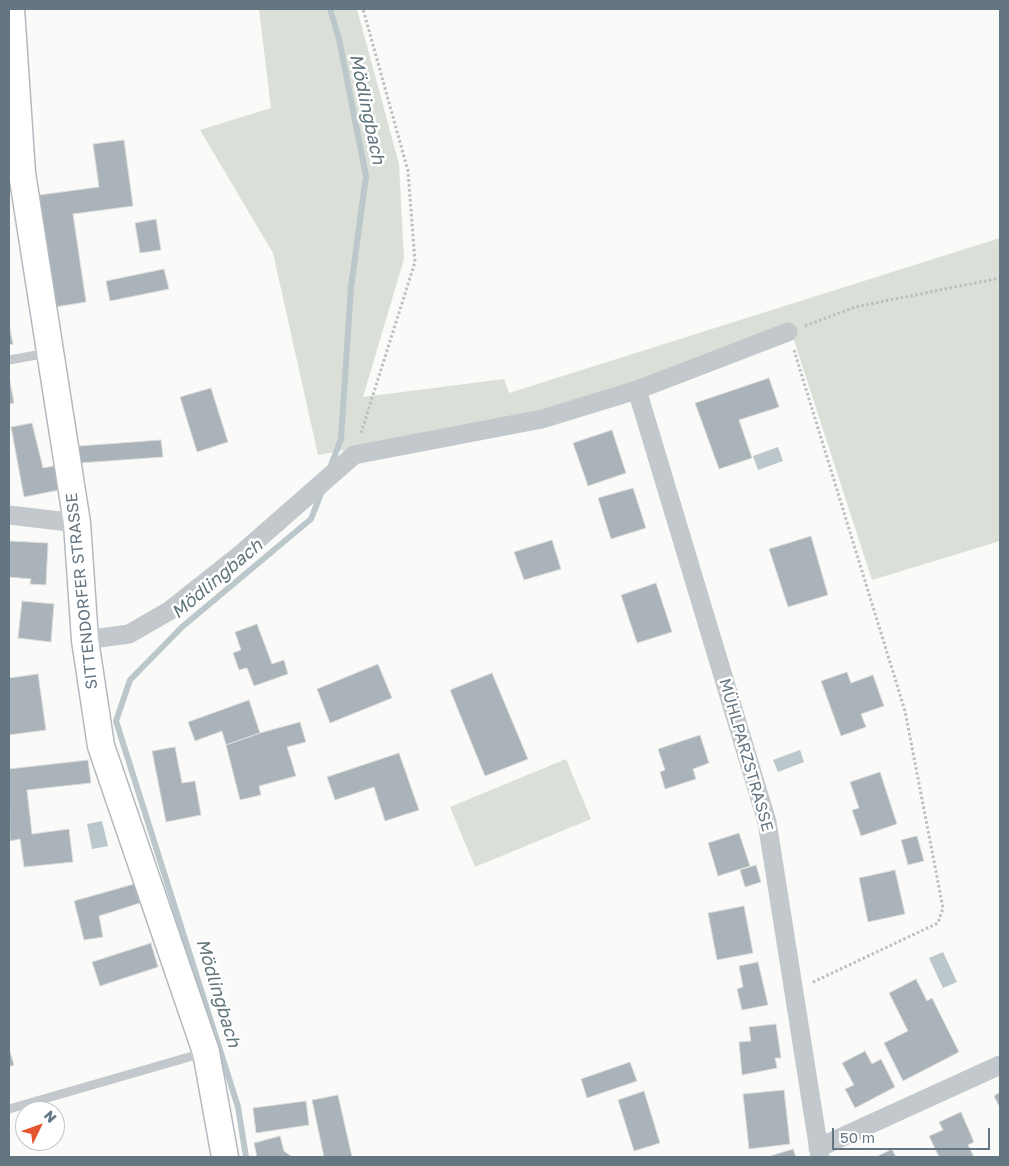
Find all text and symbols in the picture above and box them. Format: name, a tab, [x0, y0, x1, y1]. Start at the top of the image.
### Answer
water label: Mödlingbach	[345, 52, 389, 166]
street label: SITTENDORFER STRASSE	[62, 492, 102, 690]
water label: Mödlingbach	[167, 535, 267, 623]
street label: MÜHLPARZSTRASSE	[715, 676, 777, 834]
water label: Mödlingbach	[191, 936, 245, 1050]
north arrow	[15, 1101, 65, 1151]
text: N	[41, 1107, 61, 1126]
scale bar	[834, 1118, 992, 1150]
text: 50 m	[840, 1128, 875, 1146]

